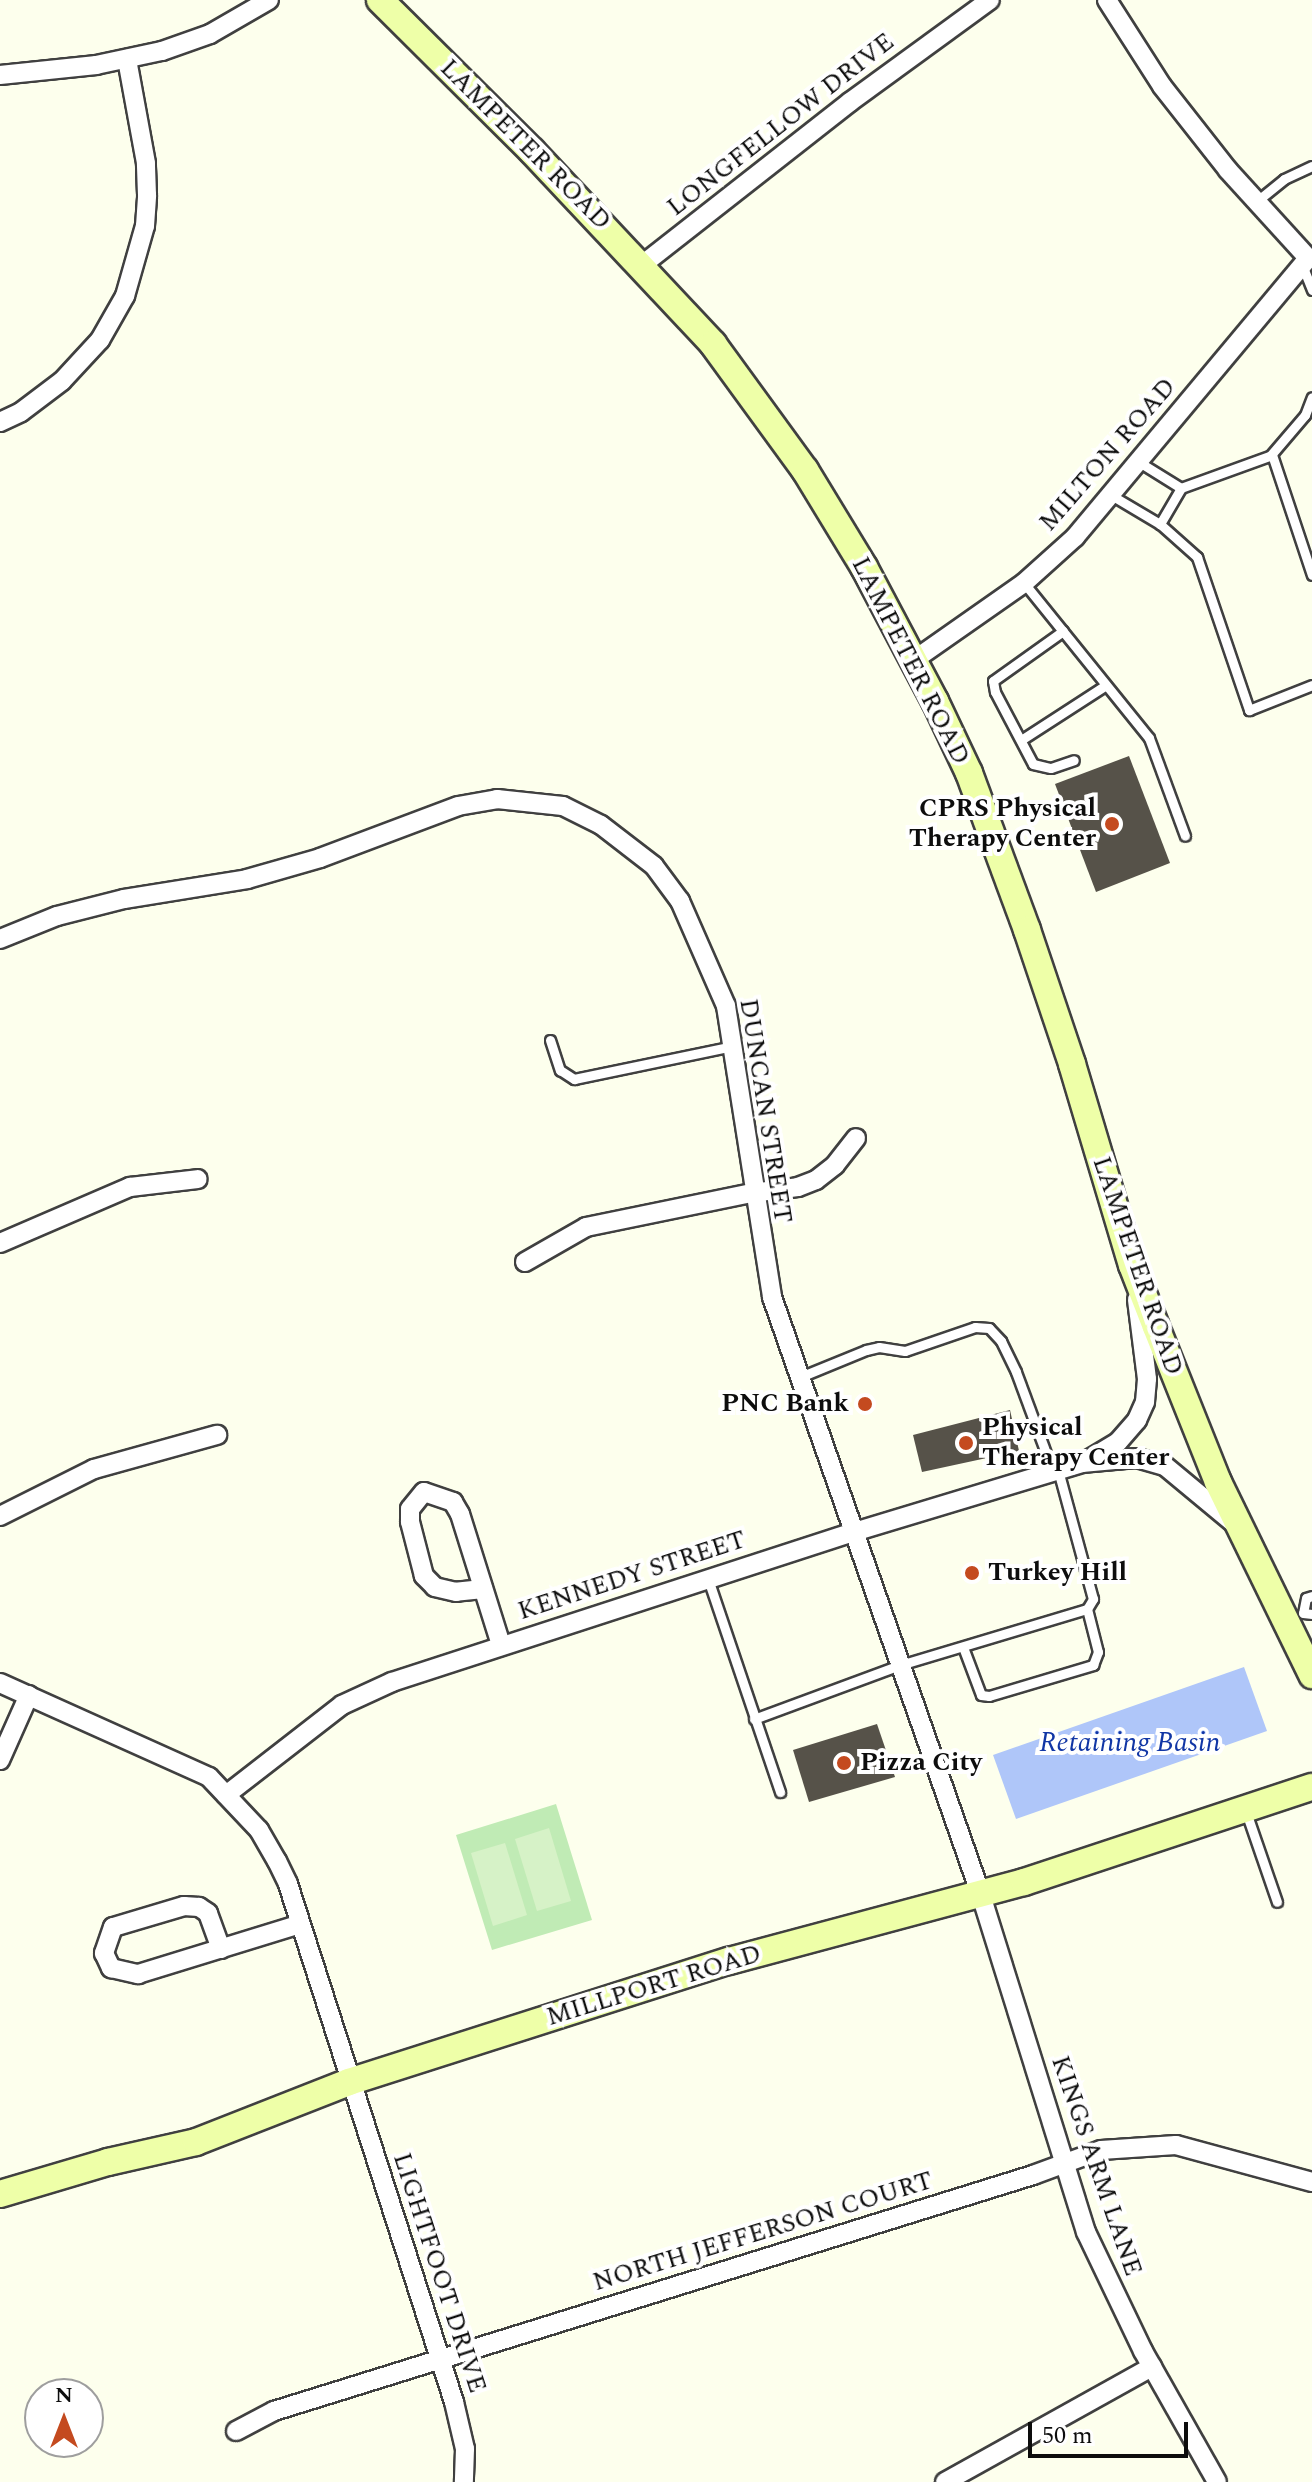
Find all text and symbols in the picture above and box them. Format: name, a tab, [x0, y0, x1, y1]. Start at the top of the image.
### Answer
street label: LONGFELLOW DRIVE	[661, 27, 901, 223]
street label: LAMPETER ROAD	[433, 53, 617, 237]
street label: MILTON ROAD	[1033, 372, 1183, 538]
street label: LAMPETER ROAD	[844, 552, 976, 770]
place label: CPRS Physical Therapy Center	[909, 793, 1096, 854]
marker: CPRS Physical Therapy Center	[1103, 815, 1121, 833]
street label: DUNCAN STREET	[732, 997, 798, 1225]
street label: LAMPETER ROAD	[1085, 1153, 1189, 1379]
place label: PNC Bank	[721, 1388, 849, 1420]
marker: PNC Bank	[856, 1395, 874, 1413]
place label: Physical Therapy Center	[982, 1412, 1169, 1474]
marker: Physical Therapy Center	[957, 1434, 975, 1452]
street label: KENNEDY STREET	[514, 1524, 750, 1628]
place label: Turkey Hill	[988, 1557, 1127, 1589]
marker: Turkey Hill	[963, 1564, 981, 1582]
water label: Retaining Basin	[1039, 1726, 1221, 1760]
place label: Pizza City	[860, 1747, 982, 1779]
marker: Pizza City	[835, 1754, 853, 1772]
street label: MILLPORT ROAD	[543, 1938, 765, 2034]
street label: KINGS ARM LANE	[1044, 2052, 1148, 2280]
street label: LIGHTFOOT DRIVE	[385, 2149, 493, 2397]
street label: NORTH JEFFERSON COURT	[589, 2165, 937, 2299]
north arrow	[24, 2378, 104, 2458]
text: N	[55, 2379, 73, 2412]
scale bar	[1032, 2406, 1192, 2456]
text: 50 m	[1042, 2418, 1093, 2454]

